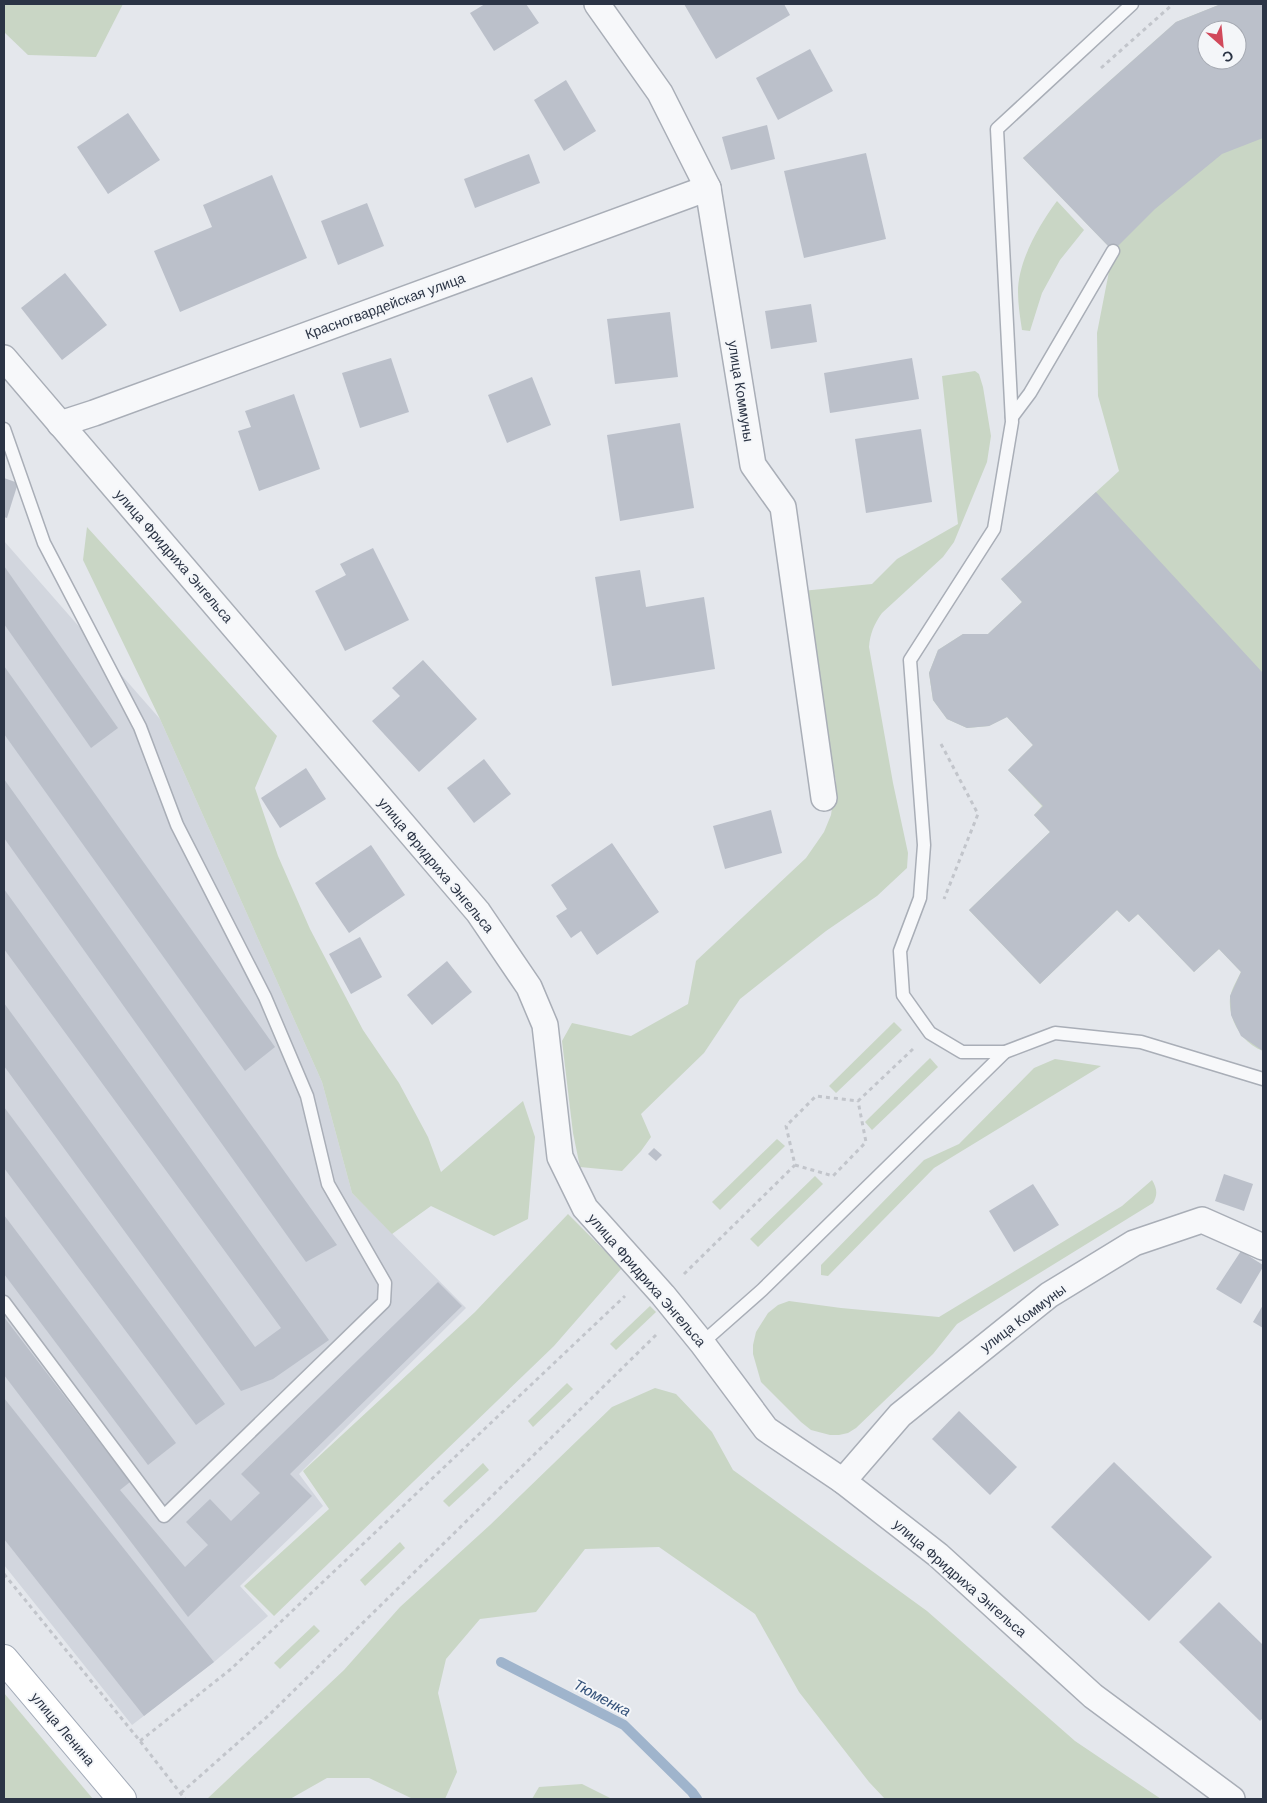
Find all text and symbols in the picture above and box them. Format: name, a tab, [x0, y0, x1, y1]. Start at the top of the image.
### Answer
north arrow	[1197, 20, 1247, 70]
text: С	[1220, 47, 1236, 66]
street label: Красногвардейская улица	[303, 270, 467, 342]
street label: улица Коммуны	[725, 339, 757, 443]
street label: улица Фридриха Энгельса	[112, 486, 236, 626]
street label: улица Фридриха Энгельса	[375, 794, 497, 936]
street label: улица Фридриха Энгельса	[585, 1210, 709, 1350]
street label: улица Коммуны	[977, 1281, 1069, 1355]
street label: улица Фридриха Энгельса	[890, 1516, 1030, 1640]
water label: Тюменка	[571, 1675, 634, 1720]
street label: улица Ленина	[28, 1689, 98, 1769]

